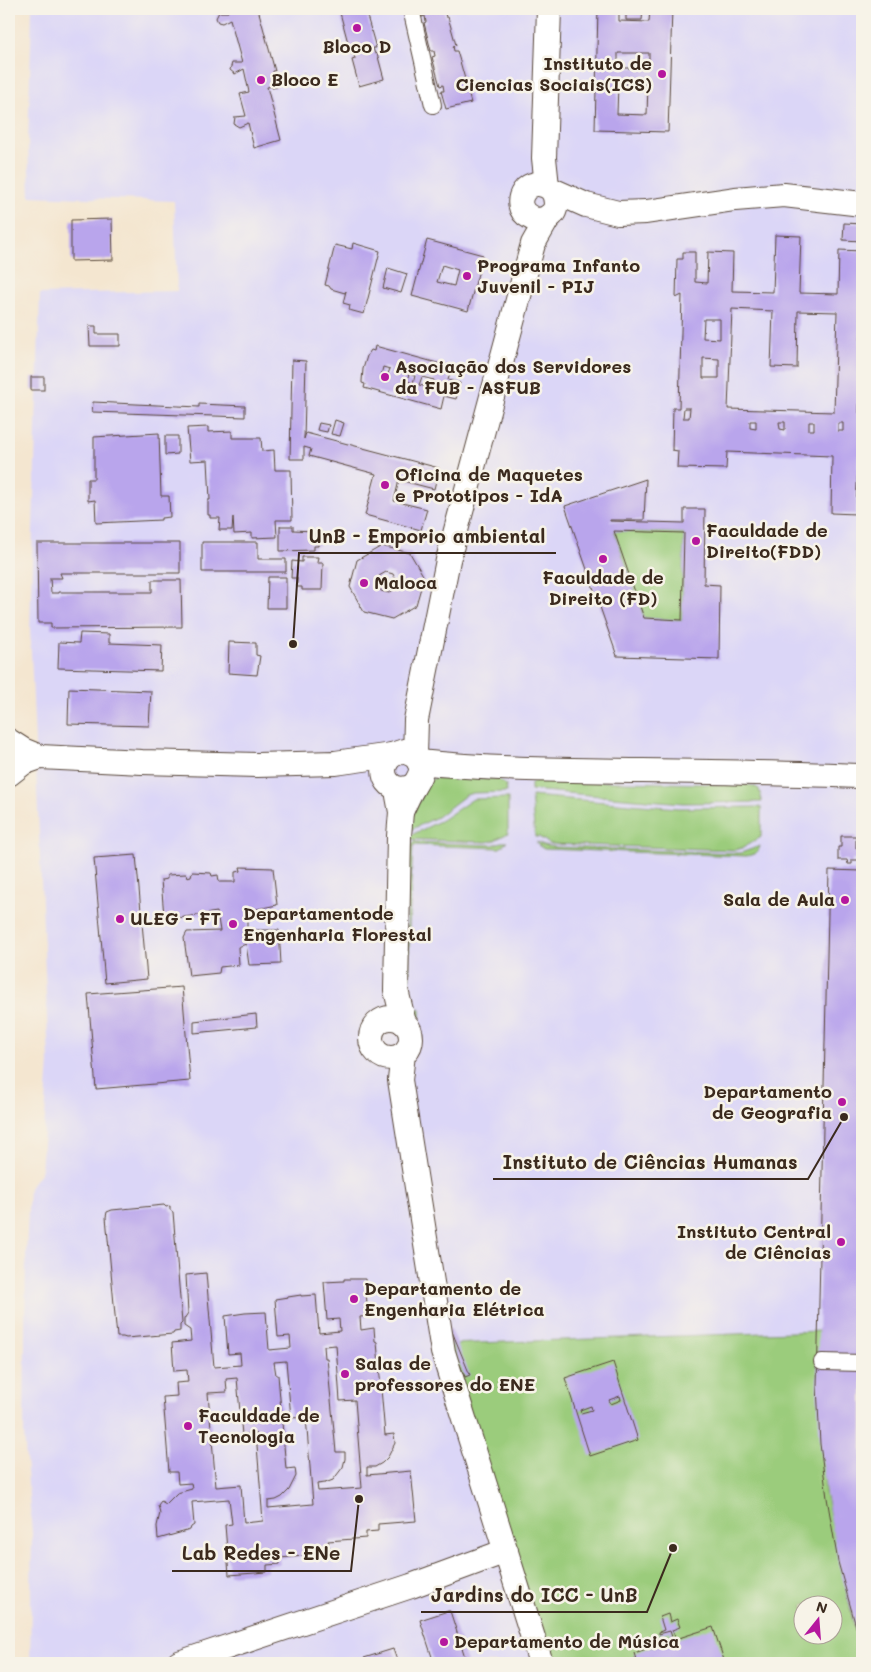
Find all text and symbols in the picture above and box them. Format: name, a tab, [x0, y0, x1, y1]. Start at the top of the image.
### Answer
marker: Bloco D	[351, 22, 363, 34]
place label: Bloco D	[323, 34, 392, 58]
place label: Instituto de Ciencias Sociais(ICS)	[455, 51, 652, 96]
place label: Bloco E	[271, 67, 339, 91]
marker: Instituto de Ciencias Sociais(ICS)	[656, 68, 668, 80]
marker: Bloco E	[255, 74, 267, 86]
place label: Programa Infanto Juvenil - PIJ	[477, 253, 640, 298]
marker: Programa Infanto Juvenil - PIJ	[461, 270, 473, 282]
place label: Asociação dos Servidores da FUB - ASFUB	[395, 354, 631, 399]
marker: Asociação dos Servidores da FUB - ASFUB	[379, 371, 391, 383]
place label: Oficina de Maquetes e Prototipos - IdA	[395, 462, 583, 507]
marker: Oficina de Maquetes e Prototipos - IdA	[379, 479, 391, 491]
place label: Faculdade de Direito(FDD)	[706, 518, 828, 563]
callout: UnB - Emporio ambiental	[299, 519, 556, 553]
text: UnB - Emporio ambiental	[309, 523, 545, 548]
marker: Faculdade de Direito(FDD)	[690, 535, 702, 547]
marker: Faculdade de Direito (FD)	[597, 553, 609, 565]
place label: Faculdade de Direito (FD)	[542, 565, 664, 610]
place label: Maloca	[374, 570, 437, 594]
marker: Maloca	[358, 577, 370, 589]
place label: Sala de Aula	[723, 887, 835, 911]
marker: Sala de Aula	[839, 894, 851, 906]
place label: Departamentode Engenharia Florestal	[243, 901, 432, 946]
place label: ULEG - FT	[130, 906, 222, 930]
marker: ULEG - FT	[114, 913, 126, 925]
marker: Departamentode Engenharia Florestal	[227, 918, 239, 930]
place label: Departamento de Geografia	[703, 1079, 832, 1124]
marker: Departamento de Geografia	[836, 1096, 848, 1108]
callout: Instituto de Ciências Humanas	[493, 1145, 808, 1179]
text: Instituto de Ciências Humanas	[502, 1149, 798, 1174]
place label: Instituto Central de Ciências	[677, 1219, 831, 1264]
marker: Instituto Central de Ciências	[835, 1236, 847, 1248]
place label: Departamento de Engenharia Elétrica	[364, 1276, 545, 1321]
marker: Departamento de Engenharia Elétrica	[348, 1293, 360, 1305]
place label: Salas de professores do ENE	[355, 1351, 535, 1396]
marker: Salas de professores do ENE	[339, 1368, 351, 1380]
place label: Faculdade de Tecnologia	[198, 1403, 320, 1448]
marker: Faculdade de Tecnologia	[182, 1420, 194, 1432]
callout: Lab Redes - ENe	[172, 1537, 351, 1571]
text: Lab Redes - ENe	[182, 1540, 340, 1565]
callout: Jardins do ICC - UnB	[421, 1578, 647, 1612]
text: Jardins do ICC - UnB	[431, 1582, 637, 1607]
north arrow	[794, 1594, 844, 1644]
text: N	[814, 1596, 830, 1618]
place label: Departamento de Música	[454, 1629, 680, 1653]
marker: Departamento de Música	[438, 1636, 450, 1648]

